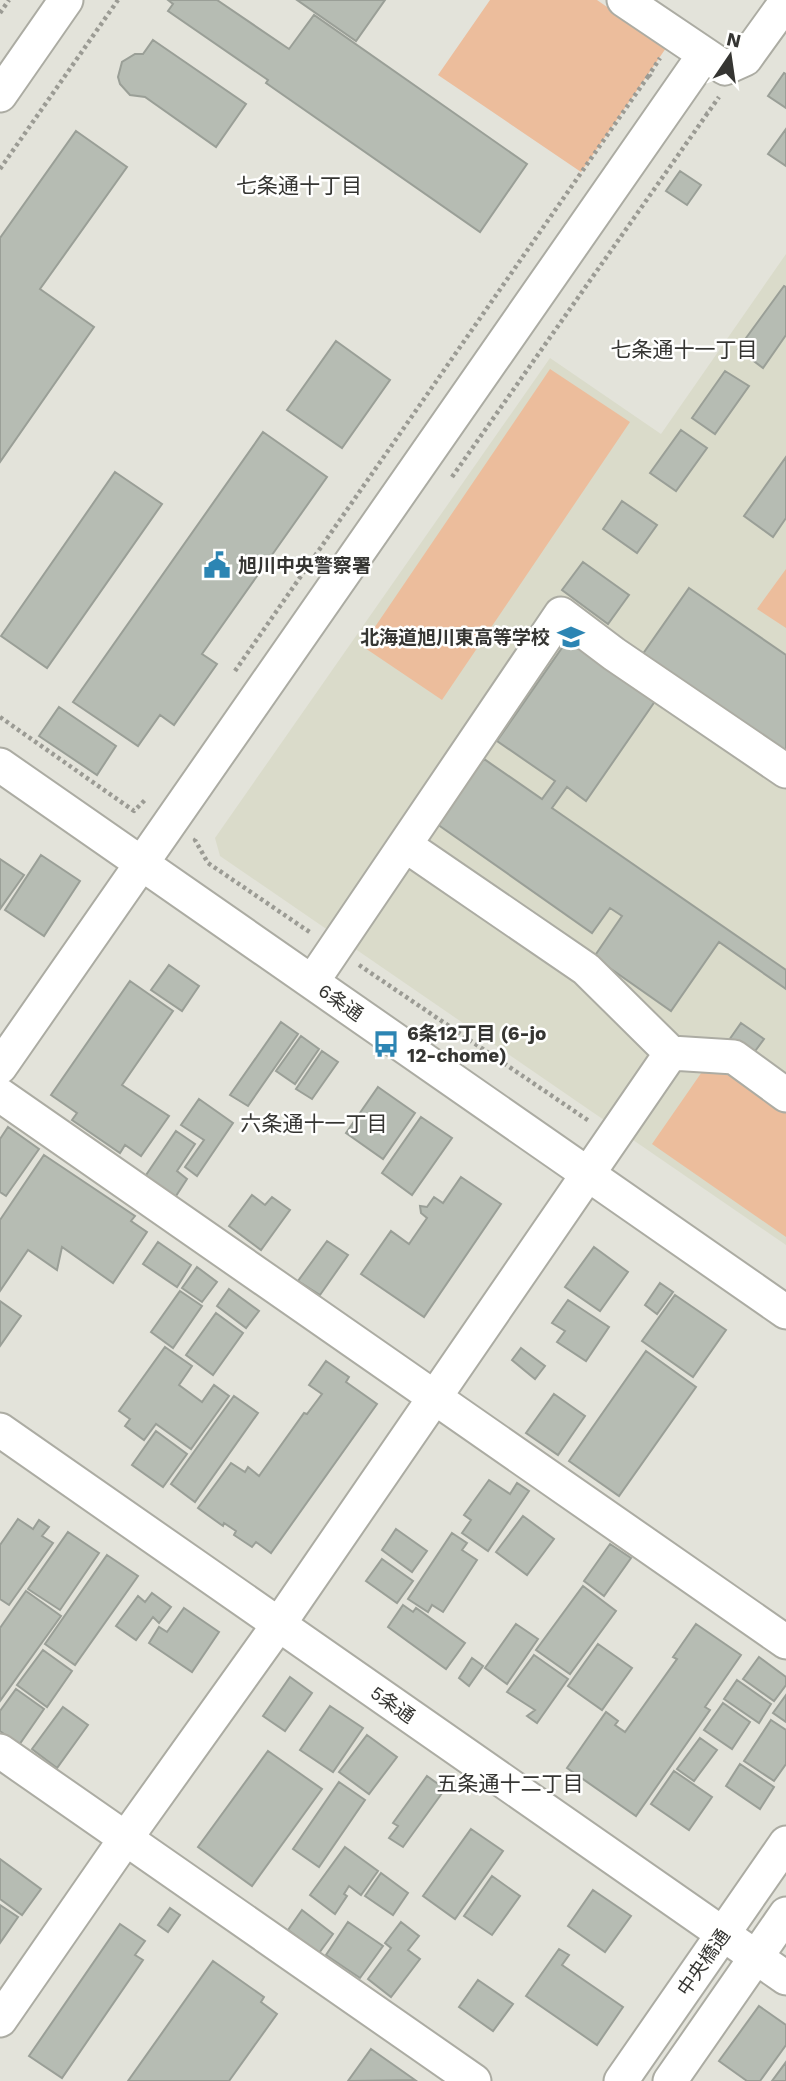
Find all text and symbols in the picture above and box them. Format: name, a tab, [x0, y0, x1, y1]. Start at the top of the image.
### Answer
north arrow	[695, 21, 765, 91]
text: N	[724, 27, 743, 53]
district label: 七条通十丁目	[236, 173, 362, 198]
district label: 七条通十一丁目	[611, 337, 758, 362]
public building icon: 旭川中央警察署	[202, 550, 232, 580]
place label: 旭川中央警察署	[238, 554, 371, 577]
school or university icon: 北海道旭川東高等学校	[556, 622, 586, 652]
place label: 北海道旭川東高等学校	[360, 626, 550, 649]
street label: 6条通	[314, 979, 368, 1026]
place label: 6条12丁目 (6-jo 12-chome)	[407, 1022, 546, 1067]
bus stop icon: 6条12丁目 (6-jo 12-chome)	[371, 1029, 401, 1059]
district label: 六条通十一丁目	[241, 1111, 388, 1136]
street label: 5条通	[366, 1681, 419, 1728]
district label: 五条通十二丁目	[437, 1771, 584, 1796]
street label: 中央橋通	[672, 1925, 735, 2000]

